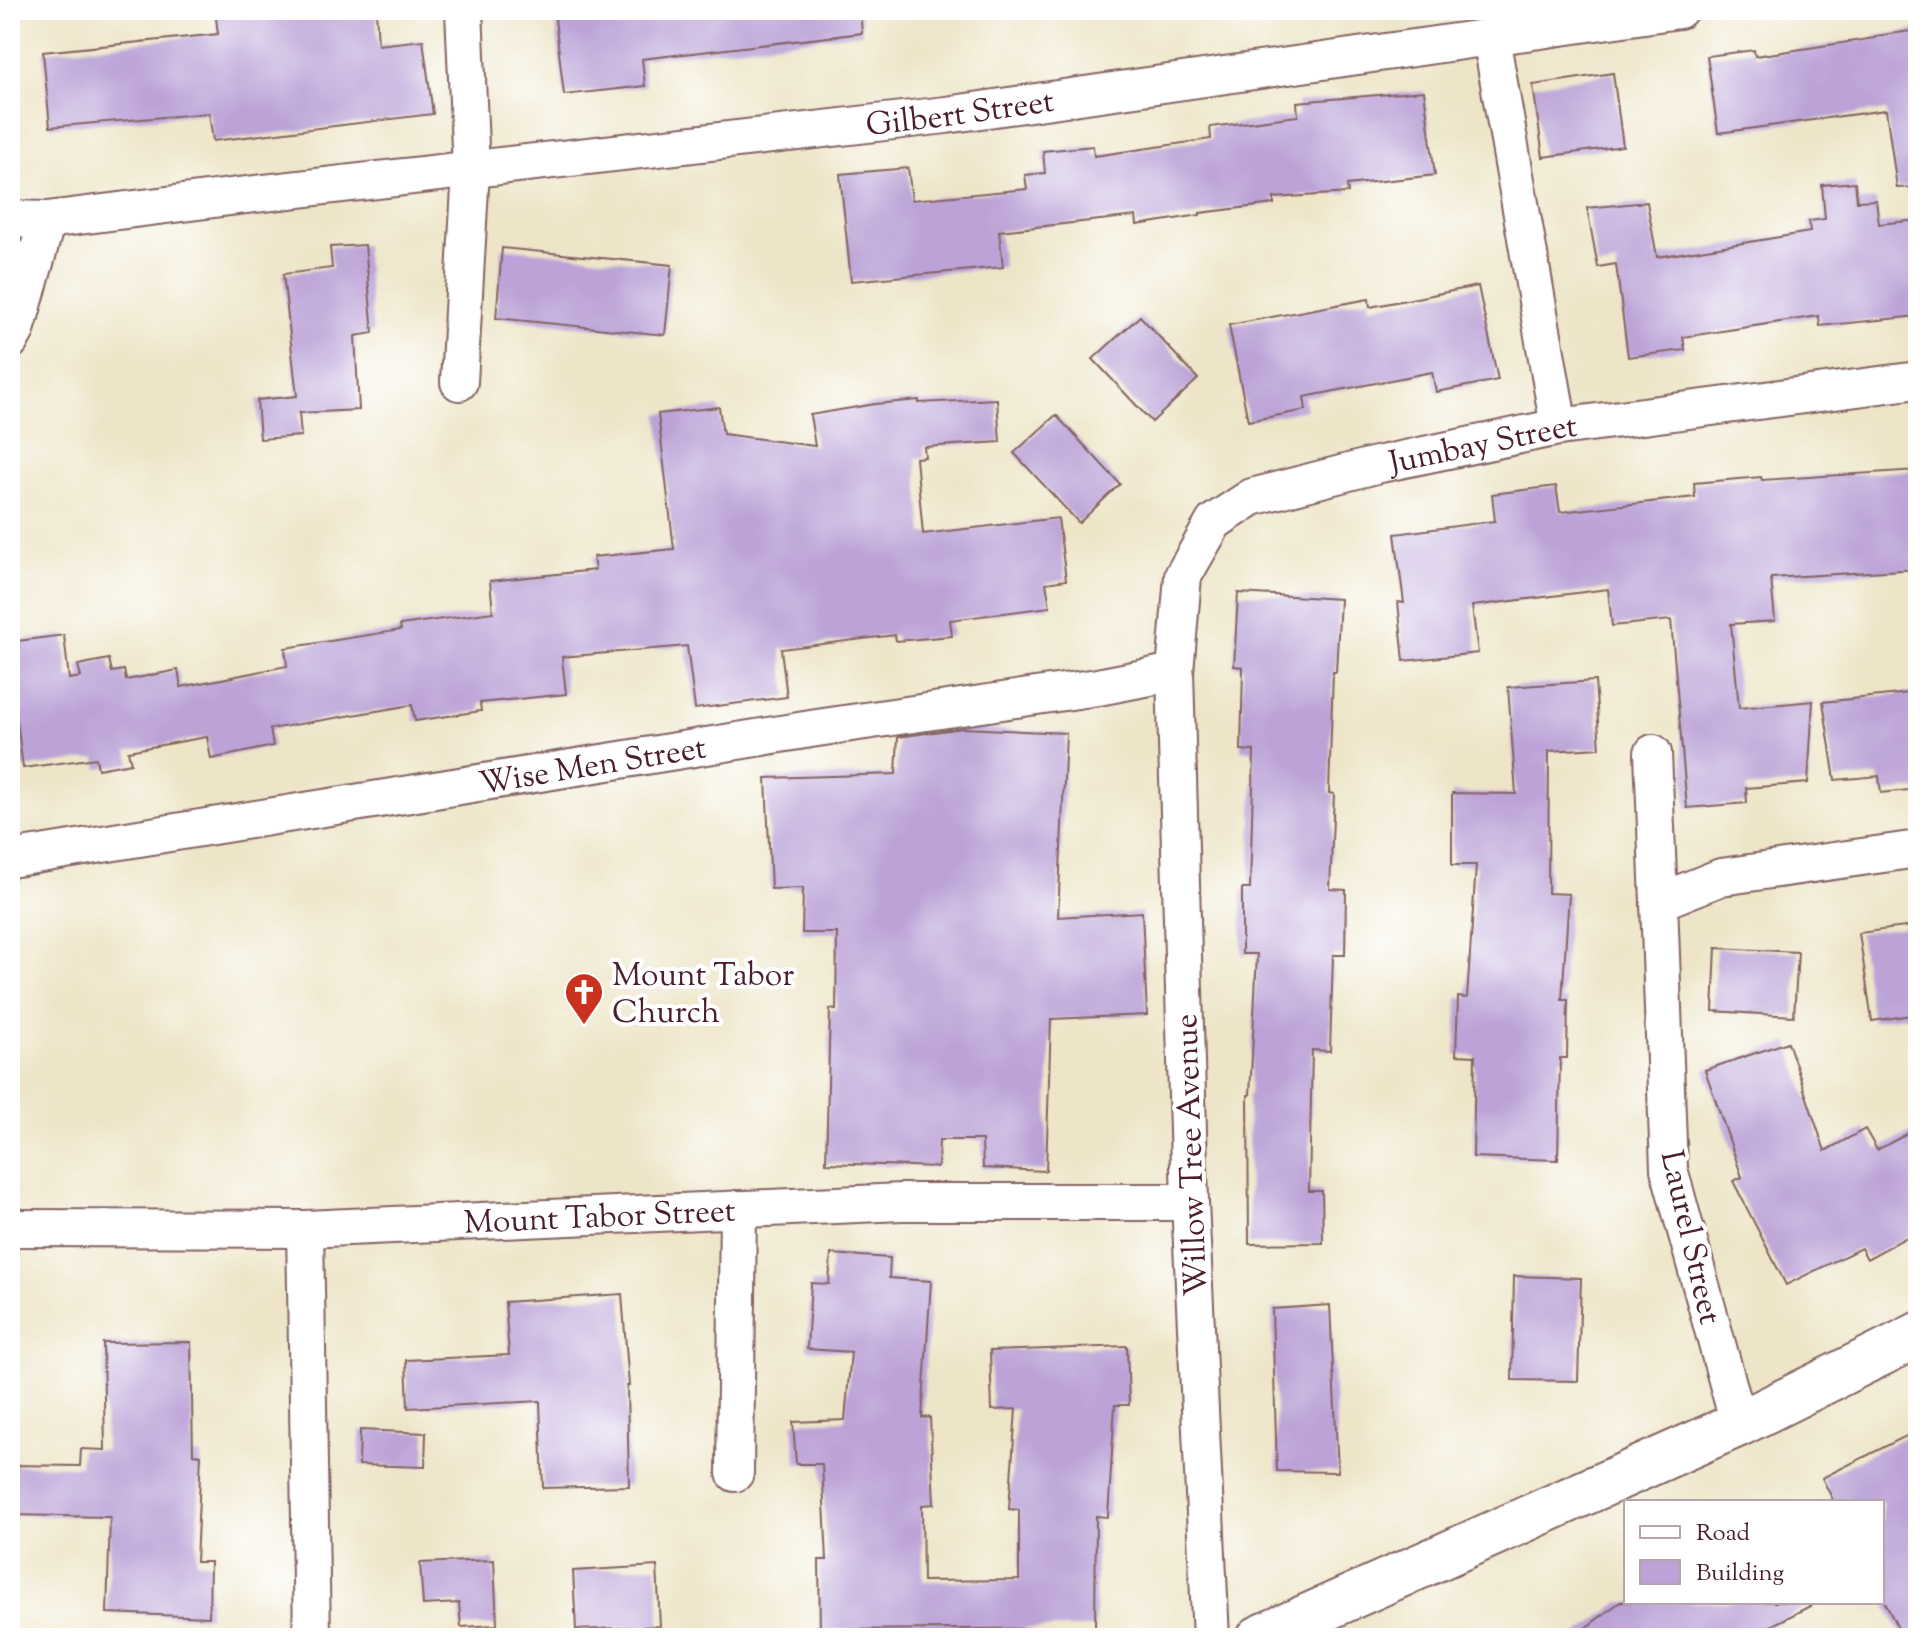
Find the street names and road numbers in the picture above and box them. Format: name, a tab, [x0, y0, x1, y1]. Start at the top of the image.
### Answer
street label: Gilbert Street	[863, 80, 1057, 150]
street label: Jumbay Street	[1383, 405, 1580, 488]
street label: Wise Men Street	[476, 726, 710, 809]
street label: Willow Tree Avenue	[1165, 1013, 1221, 1297]
street label: Laurel Street	[1647, 1146, 1731, 1329]
street label: Mount Tabor Street	[463, 1190, 737, 1248]

